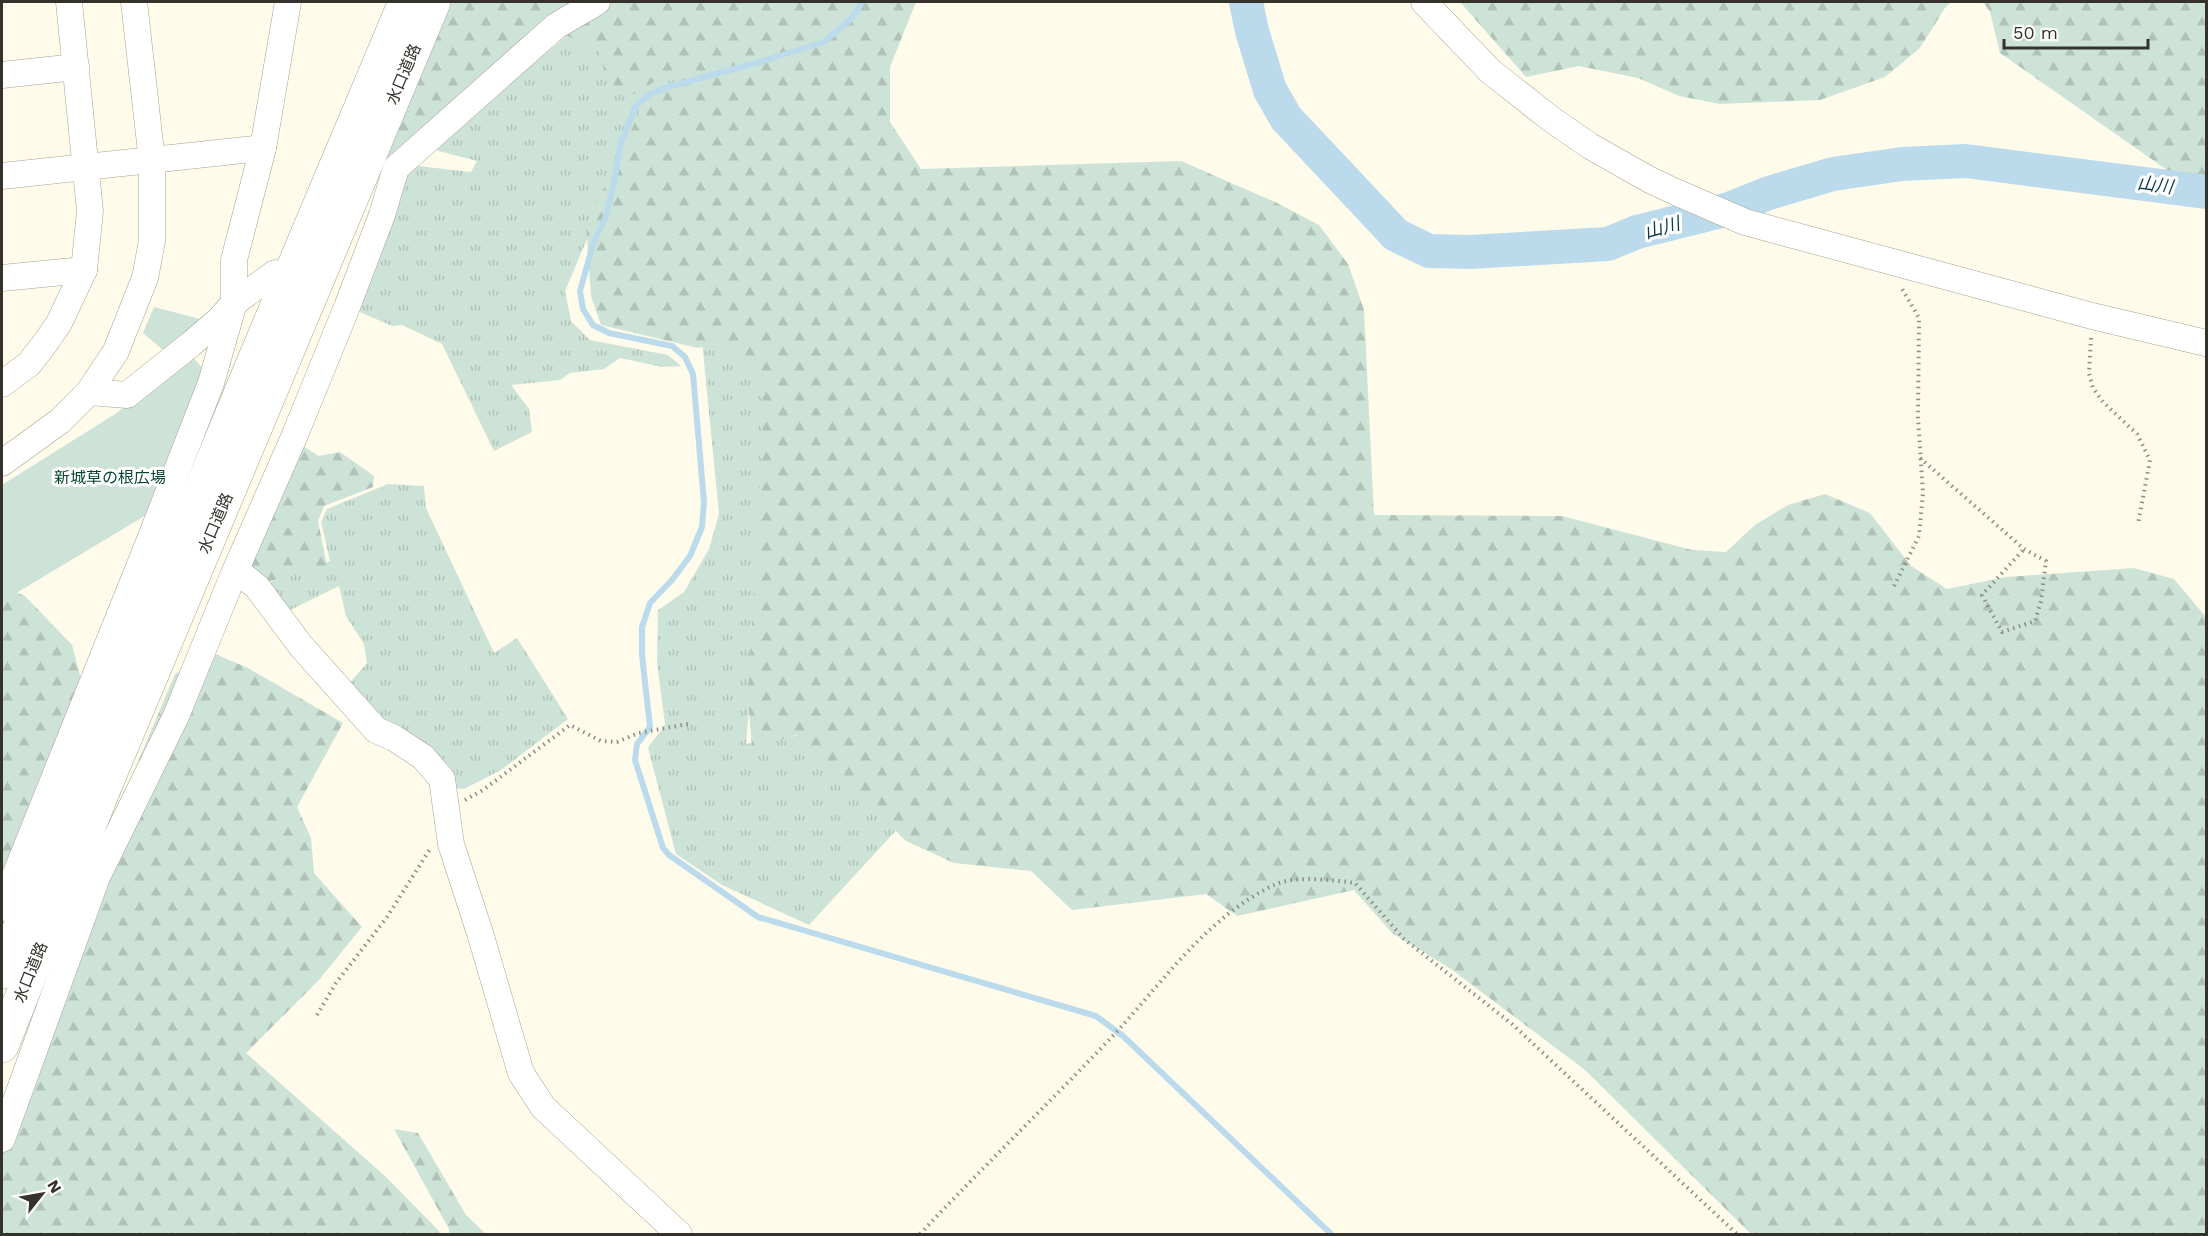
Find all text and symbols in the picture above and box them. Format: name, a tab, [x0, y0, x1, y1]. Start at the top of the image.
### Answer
scale bar	[2004, 12, 2148, 50]
text: 50 m	[2013, 22, 2058, 43]
street label: 水口道路	[382, 41, 425, 107]
water label: 山川	[2136, 172, 2176, 197]
water label: 山川	[1642, 212, 1684, 243]
park label: 新城草の根広場	[54, 468, 166, 487]
street label: 水口道路	[194, 490, 237, 556]
street label: 水口道路	[10, 939, 51, 1005]
north arrow	[12, 1164, 72, 1224]
text: N	[43, 1177, 66, 1197]

